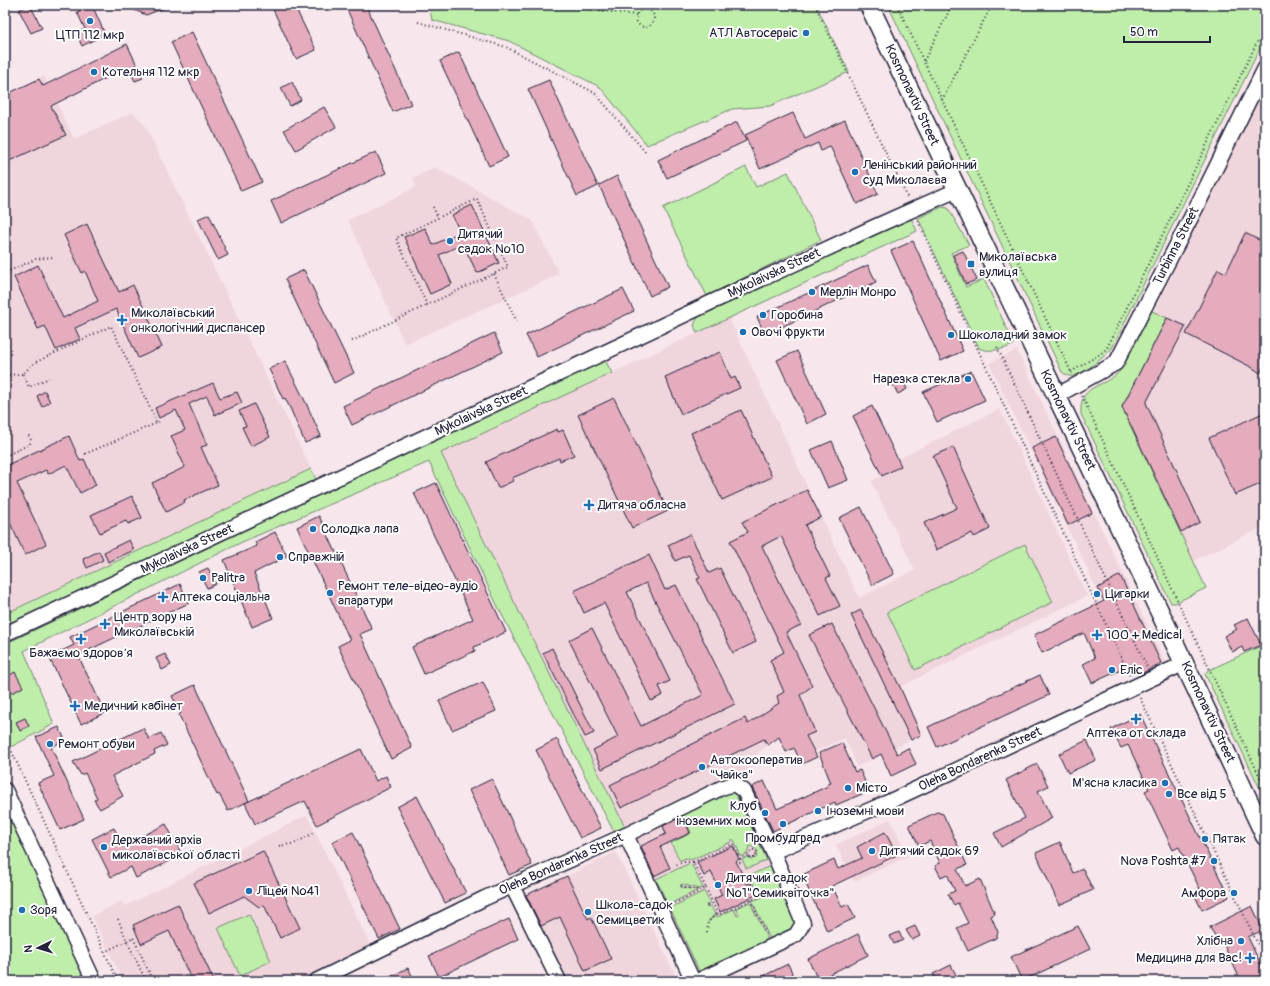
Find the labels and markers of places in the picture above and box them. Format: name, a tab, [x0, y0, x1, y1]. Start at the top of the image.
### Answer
marker: ЦТП 112 мкр	[85, 16, 95, 26]
place label: АТЛ Автосервіс	[709, 25, 798, 41]
place label: ЦТП 112 мкр	[56, 27, 124, 43]
marker: АТЛ Автосервіс	[801, 28, 811, 38]
place label: Котельня 112 мкр	[102, 64, 199, 80]
marker: Котельня 112 мкр	[89, 67, 99, 77]
place label: Ленінський районний суд Миколаєва	[862, 157, 977, 188]
marker: Ленінський районний суд Миколаєва	[850, 167, 860, 177]
place label: Дитячий садок №10	[457, 226, 525, 257]
marker: Дитячий садок №10	[445, 236, 455, 246]
place label: Миколаївська вулиця	[979, 249, 1057, 280]
marker: Миколаївська вулиця	[966, 259, 976, 269]
place label: Мерлін Монро	[820, 284, 896, 300]
marker: Мерлін Монро	[807, 287, 817, 297]
place label: Миколаївський онкологічний диспансер	[131, 305, 265, 336]
place label: Горобина	[771, 307, 823, 323]
marker: Горобина	[758, 310, 768, 320]
marker: Миколаївський онкологічний диспансер	[116, 314, 128, 326]
place label: Овочі фрукти	[751, 324, 824, 340]
marker: Овочі фрукти	[738, 327, 748, 337]
place label: Шоколадний замок	[959, 327, 1067, 343]
marker: Шоколадний замок	[946, 330, 956, 340]
place label: Нарезка стекла	[872, 371, 960, 387]
marker: Нарезка стекла	[963, 374, 973, 384]
place label: Дитяча обласна	[597, 497, 686, 513]
marker: Дитяча обласна	[583, 499, 595, 511]
place label: Солодка лапа	[321, 521, 399, 537]
marker: Солодка лапа	[308, 524, 318, 534]
place label: Справжній	[288, 549, 345, 565]
marker: Справжній	[275, 552, 285, 562]
place label: Palitra	[211, 570, 245, 586]
marker: Palitra	[198, 573, 208, 583]
place label: Ремонт теле-відео-аудіо апаратури	[338, 578, 478, 609]
place label: Цигарки	[1105, 586, 1149, 602]
marker: Ремонт теле-відео-аудіо апаратури	[325, 588, 335, 598]
place label: Аптека соціальна	[171, 589, 270, 605]
marker: Цигарки	[1092, 589, 1102, 599]
marker: Аптека соціальна	[158, 592, 168, 602]
place label: Центр зору на Миколаївській	[114, 609, 194, 640]
marker: Центр зору на Миколаївській	[99, 618, 111, 630]
place label: 100 + Medical	[1106, 627, 1182, 643]
marker: 100 + Medical	[1091, 629, 1103, 641]
marker: Бажаємо здоровʼя	[76, 634, 86, 644]
place label: Бажаємо здоровʼя	[29, 645, 133, 661]
place label: Еліс	[1120, 662, 1143, 678]
marker: Еліс	[1107, 665, 1117, 675]
place label: Медичний кабінет	[84, 698, 183, 714]
marker: Медичний кабінет	[69, 700, 81, 712]
marker: Аптека от склада	[1131, 714, 1141, 724]
place label: Аптека от склада	[1086, 725, 1186, 741]
place label: Ремонт обуви	[58, 736, 135, 752]
marker: Ремонт обуви	[45, 739, 55, 749]
place label: Автокооператив "Чайка"	[710, 752, 803, 783]
marker: Автокооператив "Чайка"	[697, 762, 707, 772]
place label: М'ясна класика	[1072, 775, 1157, 791]
marker: М'ясна класика	[1160, 778, 1170, 788]
place label: Місто	[856, 780, 888, 796]
marker: Місто	[843, 783, 853, 793]
place label: Все від 5	[1177, 786, 1227, 802]
marker: Все від 5	[1164, 789, 1174, 799]
place label: Клуб іноземних мов	[676, 798, 758, 829]
place label: Іноземні мови	[826, 803, 904, 819]
marker: Іноземні мови	[813, 806, 823, 816]
marker: Клуб іноземних мов	[760, 808, 770, 818]
marker: Промбудград	[778, 819, 788, 829]
place label: Промбудград	[746, 830, 821, 846]
place label: Пятак	[1213, 831, 1246, 847]
place label: Державний архів миколаївської області	[111, 832, 240, 863]
marker: Пятак	[1200, 834, 1210, 844]
marker: Державний архів миколаївської області	[99, 842, 109, 852]
place label: Дитячий садок 69	[879, 843, 979, 859]
marker: Дитячий садок 69	[867, 846, 877, 856]
place label: Nova Poshta #7	[1120, 853, 1206, 869]
marker: Nova Poshta #7	[1209, 856, 1219, 866]
place label: Дитячий садок №1"Семиквіточка"	[725, 870, 834, 901]
marker: Дитячий садок №1"Семиквіточка"	[713, 880, 723, 890]
place label: Ліцей №41	[256, 883, 319, 899]
place label: Амфора	[1181, 885, 1226, 901]
marker: Ліцей №41	[244, 886, 254, 896]
marker: Амфора	[1229, 888, 1239, 898]
place label: Школа-садок Семицветик	[596, 897, 673, 928]
place label: Зоря	[30, 902, 57, 918]
marker: Зоря	[17, 905, 27, 915]
marker: Школа-садок Семицветик	[583, 907, 593, 917]
place label: Хлібна	[1197, 933, 1233, 949]
marker: Хлібна	[1236, 936, 1246, 946]
place label: Медицина для Вас!	[1136, 950, 1242, 966]
marker: Медицина для Вас!	[1245, 953, 1255, 963]

